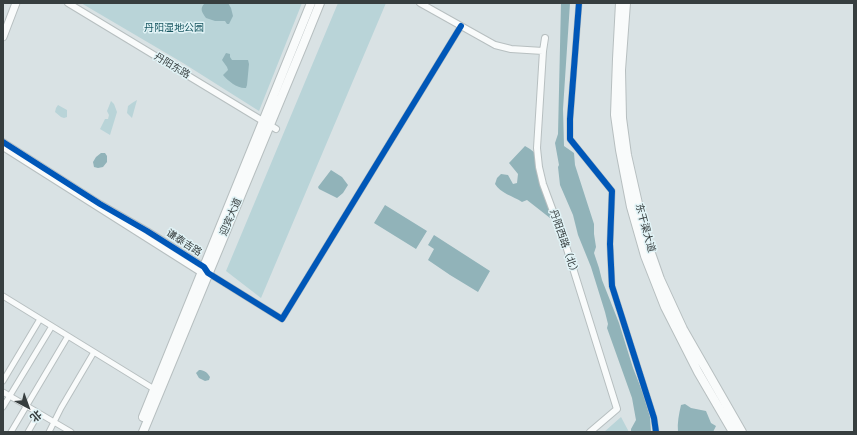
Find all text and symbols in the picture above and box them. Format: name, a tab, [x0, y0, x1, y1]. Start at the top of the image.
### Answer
park label: 丹阳湿地公园	[144, 22, 204, 34]
street label: 丹阳东路	[152, 51, 192, 81]
street label: 迎宾大道	[218, 196, 244, 238]
street label: 东干渠大道	[633, 202, 657, 254]
street label: 丹阳西路（北）	[547, 208, 581, 278]
street label: 谦泰吉路	[164, 227, 204, 259]
north arrow	[8, 387, 48, 427]
text: 北	[27, 407, 45, 426]

